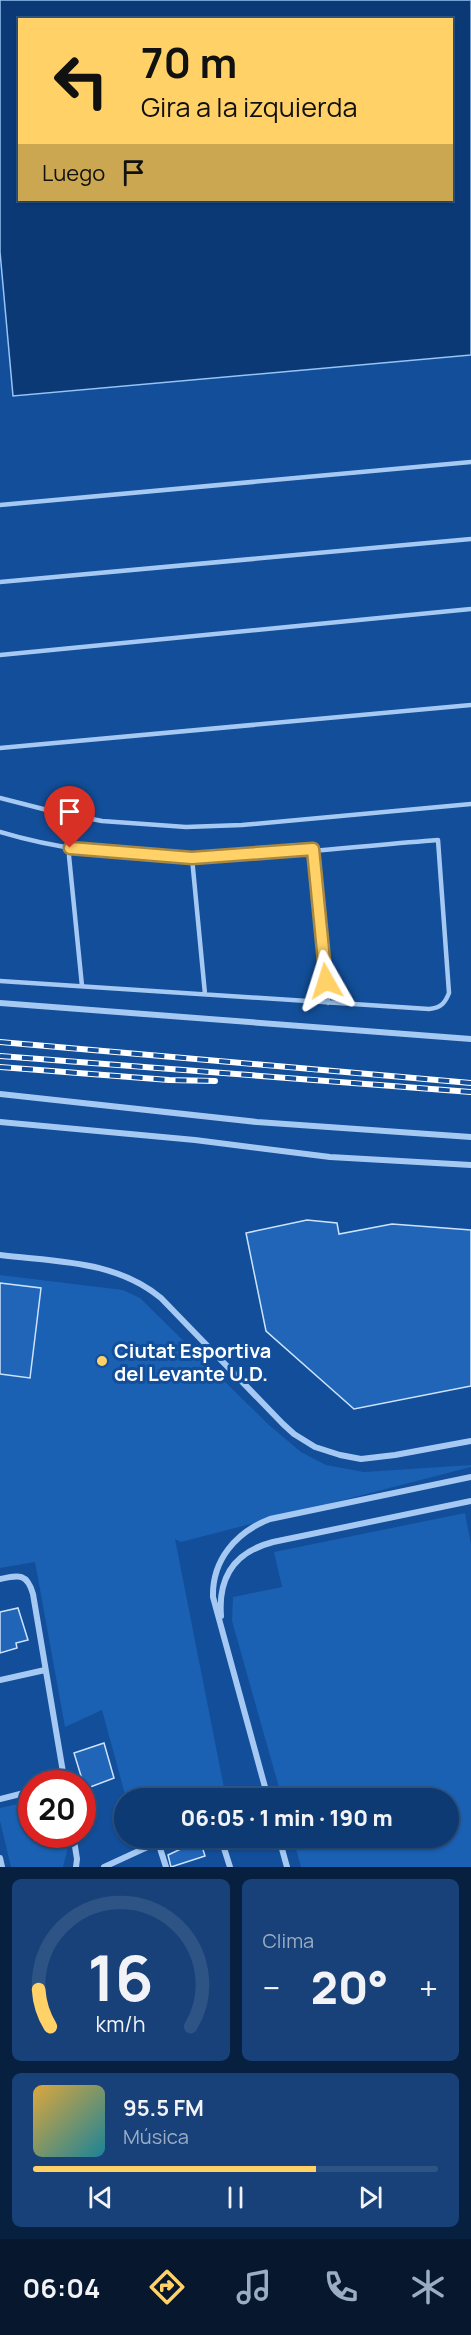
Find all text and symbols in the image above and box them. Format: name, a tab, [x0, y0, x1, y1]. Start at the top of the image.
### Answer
text: 70 m	[141, 33, 237, 91]
icon: left	[42, 42, 120, 120]
text: Gira a la izquierda	[141, 88, 357, 125]
icon: arrive	[117, 156, 150, 189]
text: Luego	[42, 158, 105, 188]
pin	[44, 786, 95, 848]
icon: arrive	[53, 795, 86, 828]
position arrow	[294, 949, 358, 1013]
place label: Ciutat Esportiva del Levante U.D.	[114, 1337, 271, 1387]
marker: Ciutat Esportiva del Levante U.D.	[95, 1354, 109, 1368]
speed limit sign: 20	[18, 1770, 96, 1848]
text: 06:05 · 1 min · 190 m	[180, 1803, 393, 1833]
text: Clima	[263, 1927, 314, 1954]
text: 16	[88, 1934, 154, 2020]
text: 20°	[311, 1956, 389, 2018]
text: −	[263, 1965, 280, 2010]
text: +	[419, 1965, 438, 2010]
text: km/h	[96, 2009, 146, 2038]
text: 95.5 FM	[123, 2093, 204, 2123]
text: Música	[123, 2123, 189, 2150]
icon: previous	[84, 2181, 117, 2214]
icon: pause	[219, 2181, 252, 2214]
icon: next	[354, 2181, 387, 2214]
icon: directions	[146, 2266, 188, 2308]
icon: music	[233, 2266, 275, 2308]
icon: phone	[320, 2266, 362, 2308]
icon: climate	[407, 2266, 449, 2308]
text: 06:04	[23, 2269, 101, 2306]

